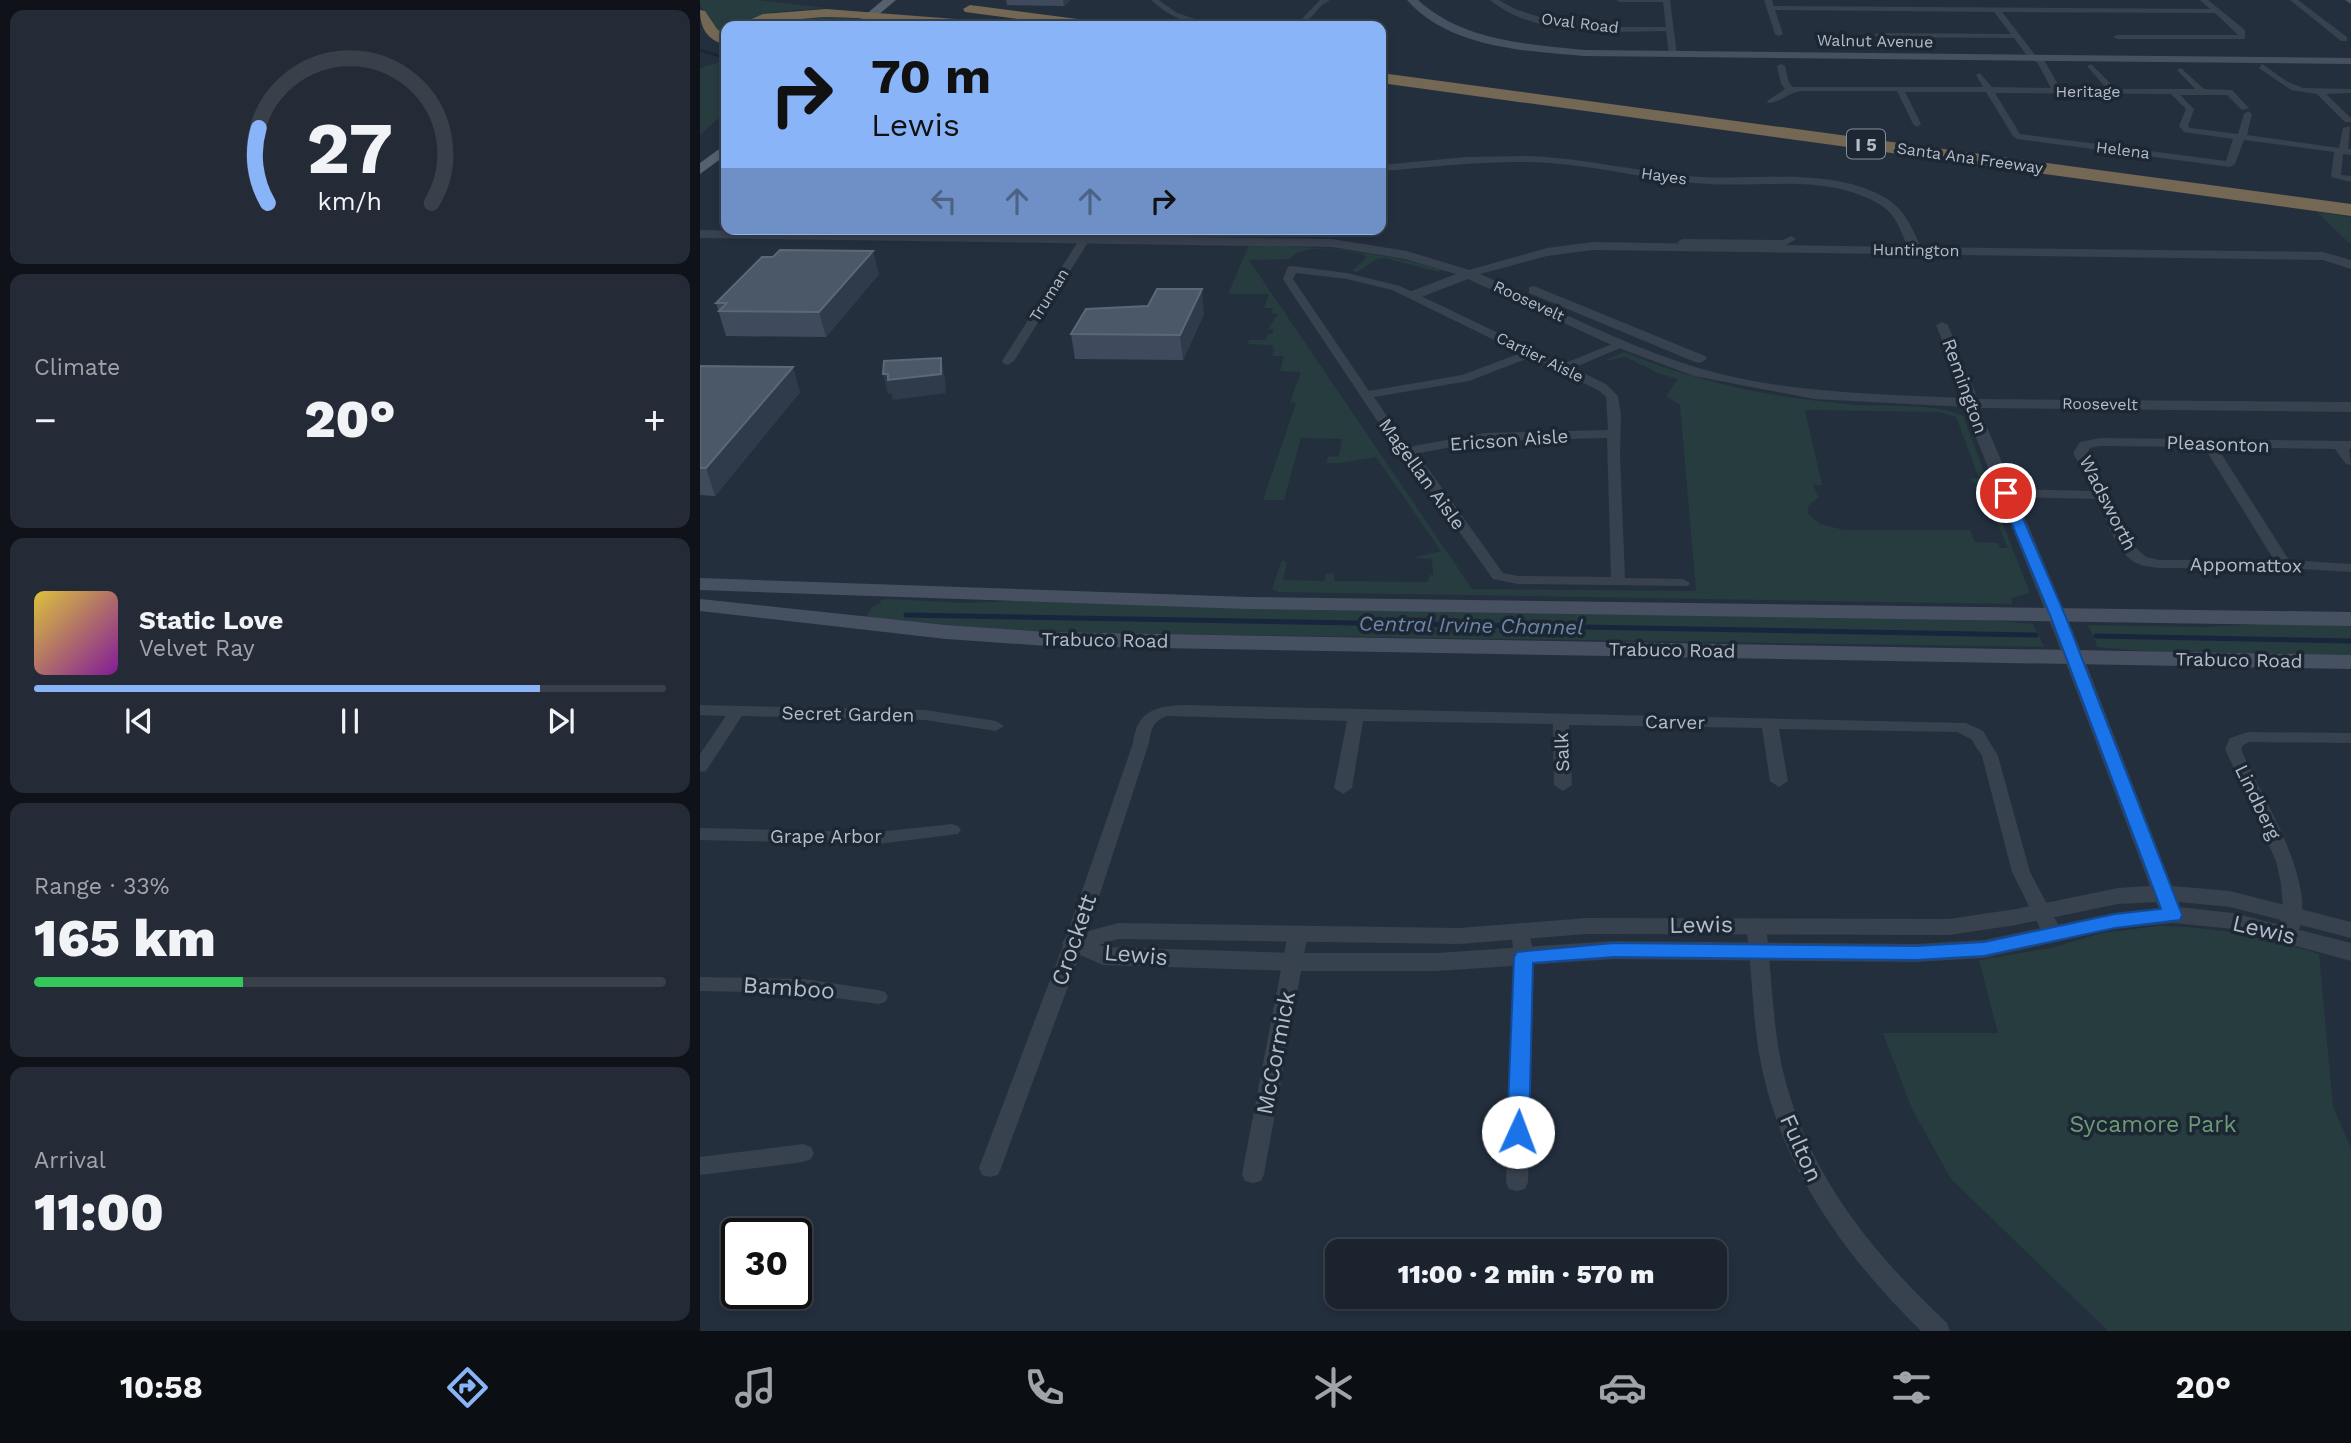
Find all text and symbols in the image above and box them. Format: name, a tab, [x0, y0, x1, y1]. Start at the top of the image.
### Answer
street label: Oval Road	[1540, 9, 1620, 37]
street label: Walnut Avenue	[1817, 30, 1933, 52]
text: 70 m	[871, 47, 991, 105]
icon: right	[756, 49, 847, 140]
street label: Heritage	[2055, 82, 2121, 101]
text: 27	[307, 105, 393, 191]
text: Lewis	[871, 106, 960, 144]
road number: I 5	[1847, 130, 1885, 159]
street label: Helena	[2095, 137, 2151, 163]
street label: Santa Ana Freeway	[1896, 138, 2045, 178]
street label: Hayes	[1640, 163, 1688, 189]
icon: left	[925, 182, 963, 220]
icon: ahead	[998, 182, 1036, 220]
icon: ahead	[1071, 182, 1109, 220]
icon: right	[1144, 182, 1182, 220]
text: km/h	[318, 187, 382, 216]
street label: Huntington	[1872, 240, 1960, 260]
street label: Truman	[1025, 265, 1073, 325]
street label: Roosevelt	[1491, 276, 1568, 326]
street label: Cartier Aisle	[1493, 328, 1587, 386]
street label: Remington	[1937, 335, 1993, 437]
text: Climate	[34, 354, 120, 381]
text: 20°	[304, 389, 396, 450]
street label: Roosevelt	[2062, 394, 2138, 414]
text: −	[34, 398, 57, 442]
text: +	[643, 398, 666, 442]
street label: Magellan Aisle	[1374, 414, 1470, 534]
street label: Ericson Aisle	[1449, 424, 1569, 456]
street label: Pleasonton	[2166, 431, 2270, 457]
street label: Wadsworth	[2074, 452, 2142, 554]
pin	[1976, 463, 2036, 523]
icon: arrive	[1987, 474, 2025, 512]
street label: Appomattox	[2190, 553, 2302, 577]
text: Static Love	[139, 605, 283, 635]
water label: Central Irvine Channel	[1358, 611, 1584, 639]
street label: Trabuco Road	[1041, 627, 1169, 653]
text: Velvet Ray	[139, 635, 255, 662]
street label: Trabuco Road	[1608, 637, 1736, 663]
street label: Trabuco Road	[2175, 647, 2303, 673]
street label: Secret Garden	[781, 701, 915, 727]
icon: previous	[120, 702, 158, 740]
icon: pause	[331, 702, 369, 740]
icon: next	[542, 702, 580, 740]
street label: Carver	[1645, 710, 1706, 734]
street label: Salk	[1550, 732, 1574, 772]
street label: Lindberg	[2230, 761, 2286, 844]
street label: Grape Arbor	[770, 825, 882, 848]
text: Range · 33%	[34, 873, 169, 900]
street label: Crockett	[1046, 890, 1102, 989]
text: 165 km	[34, 908, 216, 969]
street label: Lewis	[2230, 910, 2298, 950]
street label: Lewis	[1669, 911, 1733, 939]
street label: Lewis	[1103, 939, 1169, 971]
street label: Bamboo	[742, 971, 836, 1005]
street label: McCormick	[1251, 989, 1301, 1117]
position arrow	[1481, 1095, 1555, 1169]
street label: Fulton	[1774, 1110, 1828, 1186]
park label: Sycamore Park	[2069, 1111, 2237, 1138]
text: Arrival	[34, 1147, 106, 1174]
text: 11:00	[34, 1182, 164, 1243]
speed limit sign: 30	[721, 1218, 812, 1309]
text: 11:00 · 2 min · 570 m	[1398, 1259, 1654, 1289]
icon: directions	[443, 1363, 492, 1412]
icon: music	[731, 1363, 780, 1412]
icon: phone	[1020, 1363, 1069, 1412]
icon: climate	[1309, 1363, 1358, 1412]
icon: car	[1598, 1363, 1647, 1412]
icon: filters	[1887, 1363, 1936, 1412]
text: 10:58	[120, 1368, 203, 1406]
text: 20°	[2176, 1368, 2231, 1406]

